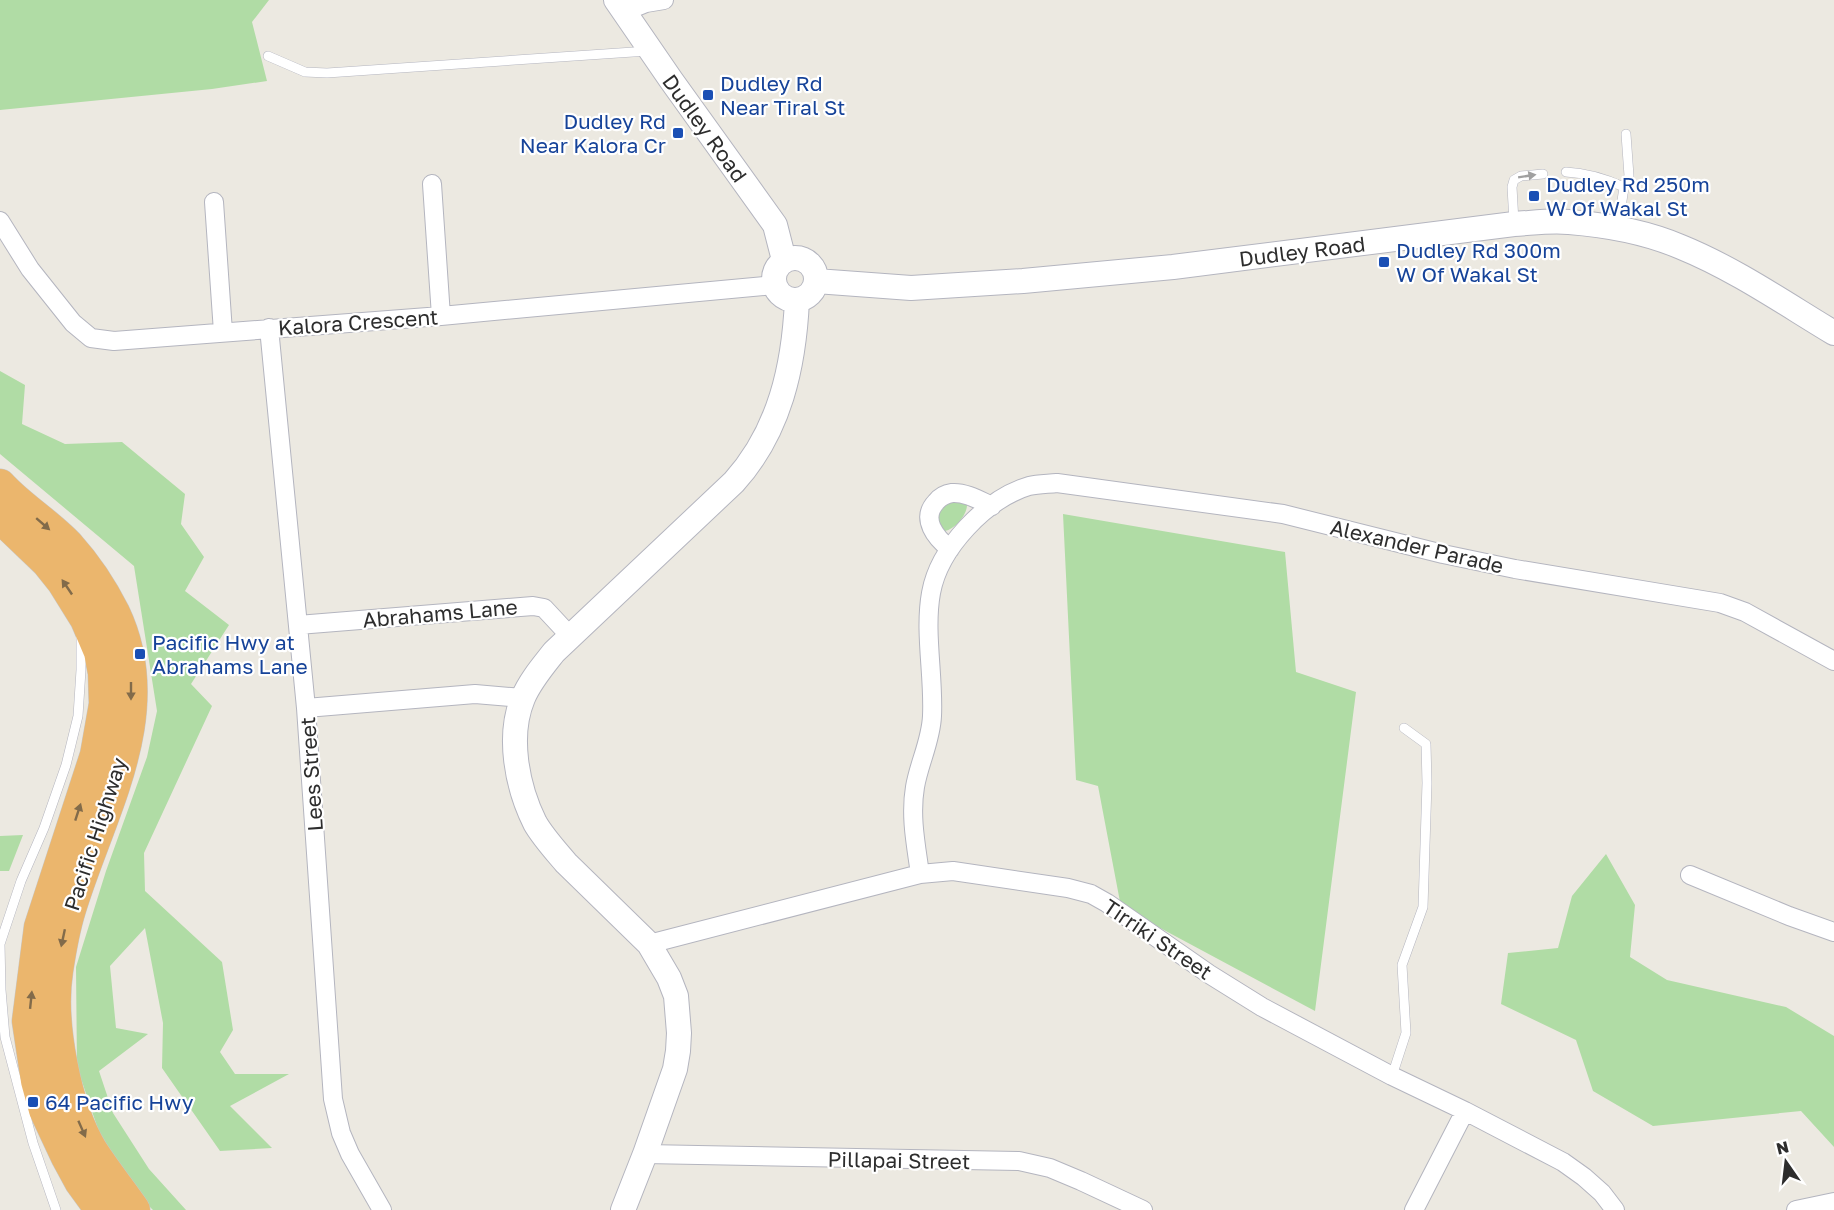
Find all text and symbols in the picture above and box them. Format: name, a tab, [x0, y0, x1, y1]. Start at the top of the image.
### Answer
street label: Dudley Road	[657, 69, 753, 187]
place label: Dudley Rd Near Tiral St	[720, 70, 845, 120]
marker: Dudley Rd Near Tiral St	[701, 88, 715, 102]
place label: Dudley Rd Near Kalora Cr	[520, 108, 666, 158]
marker: Dudley Rd Near Kalora Cr	[671, 126, 685, 140]
one-way arrow	[1518, 171, 1537, 180]
place label: Dudley Rd 250m W Of Wakal St	[1546, 171, 1710, 221]
marker: Dudley Rd 250m W Of Wakal St	[1527, 189, 1541, 203]
street label: Dudley Road	[1237, 230, 1367, 272]
place label: Dudley Rd 300m W Of Wakal St	[1396, 237, 1561, 287]
marker: Dudley Rd 300m W Of Wakal St	[1377, 255, 1391, 269]
street label: Kalora Crescent	[277, 303, 439, 341]
street label: Alexander Parade	[1328, 513, 1506, 579]
one-way arrow	[36, 517, 51, 531]
one-way arrow	[61, 579, 72, 596]
street label: Abrahams Lane	[361, 593, 519, 633]
place label: Pacific Hwy at Abrahams Lane	[152, 629, 308, 679]
marker: Pacific Hwy at Abrahams Lane	[133, 647, 147, 661]
one-way arrow	[126, 681, 136, 700]
street label: Lees Street	[294, 716, 328, 832]
street label: Pacific Highway	[58, 754, 132, 914]
one-way arrow	[74, 803, 83, 821]
street label: Tirriki Street	[1099, 893, 1217, 985]
one-way arrow	[58, 929, 67, 948]
one-way arrow	[26, 991, 35, 1010]
place label: 64 Pacific Hwy	[45, 1089, 194, 1115]
marker: 64 Pacific Hwy	[26, 1095, 40, 1109]
one-way arrow	[77, 1120, 87, 1138]
north arrow	[1756, 1132, 1816, 1192]
text: N	[1774, 1136, 1791, 1159]
street label: Pillapai Street	[828, 1146, 970, 1174]

